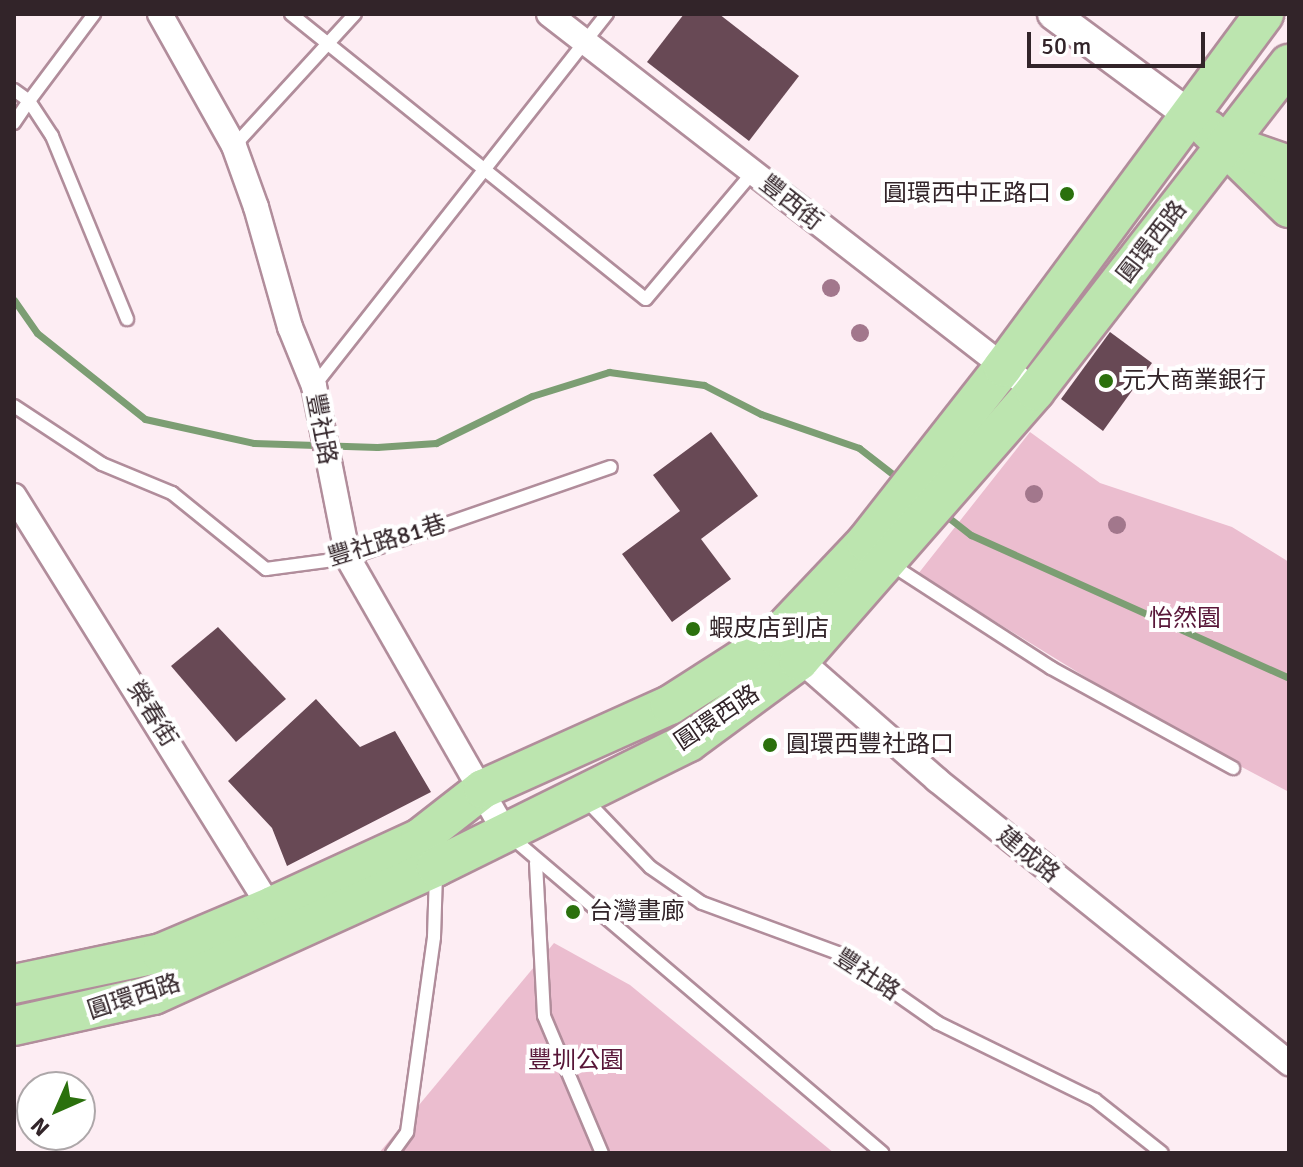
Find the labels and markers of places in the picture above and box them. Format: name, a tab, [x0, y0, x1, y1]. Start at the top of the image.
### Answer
place label: 圓環西中正路口	[883, 180, 1051, 208]
marker: 圓環西中正路口	[1058, 185, 1076, 203]
place label: 元大商業銀行	[1122, 367, 1266, 395]
marker: 元大商業銀行	[1097, 372, 1115, 390]
place label: 蝦皮店到店	[709, 615, 829, 643]
marker: 蝦皮店到店	[684, 620, 702, 638]
place label: 圓環西豐社路口	[786, 731, 954, 759]
marker: 圓環西豐社路口	[761, 736, 779, 754]
place label: 台灣畫廊	[589, 898, 685, 926]
marker: 台灣畫廊	[564, 903, 582, 921]

